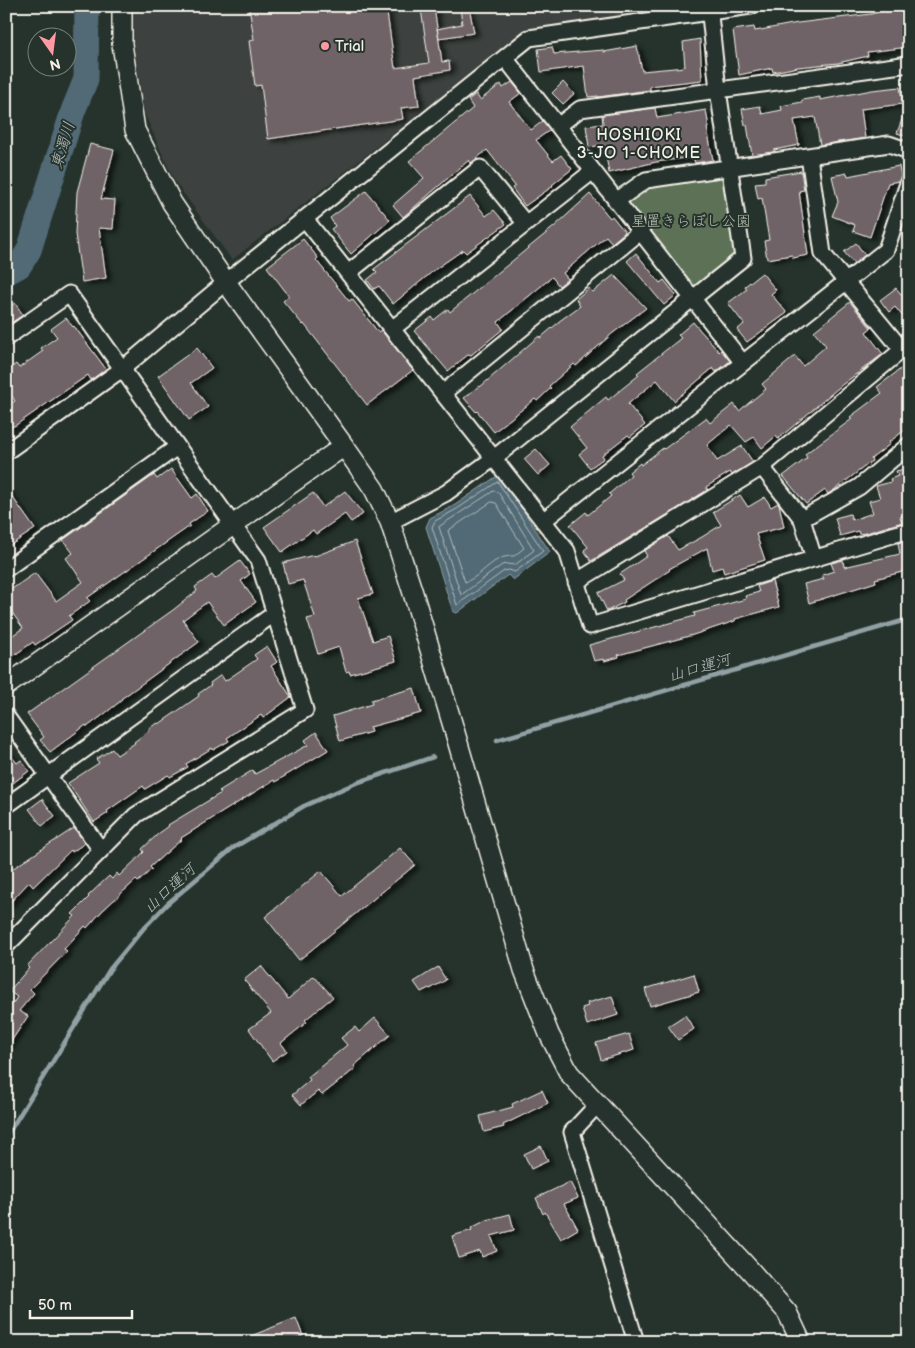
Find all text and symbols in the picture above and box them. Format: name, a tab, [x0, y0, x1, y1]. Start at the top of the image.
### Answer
north arrow	[28, 28, 78, 78]
place label: Trial	[335, 37, 364, 56]
marker: Trial	[319, 40, 331, 52]
text: N	[48, 55, 62, 74]
water label: 東濁川	[47, 120, 80, 171]
district label: HOSHIOKI 3-JO 1-CHOME	[577, 126, 701, 163]
park label: 星置きらぼし公園	[631, 212, 751, 231]
water label: 山口運河	[666, 650, 735, 686]
water label: 山口運河	[140, 859, 201, 918]
scale bar	[30, 1288, 132, 1320]
text: 50 m	[38, 1296, 72, 1315]

